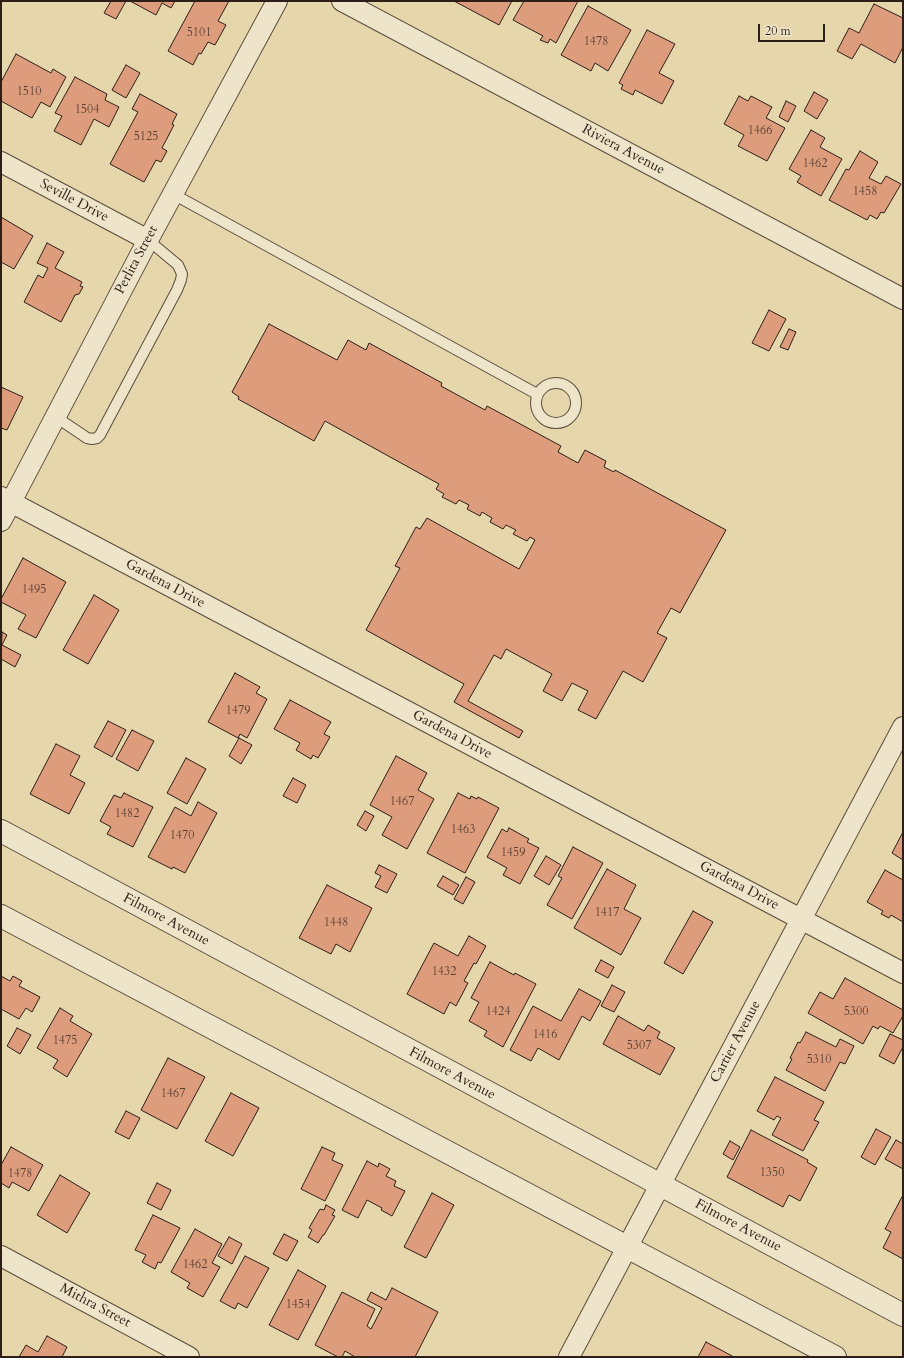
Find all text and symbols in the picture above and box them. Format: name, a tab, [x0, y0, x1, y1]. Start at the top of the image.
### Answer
scale bar	[760, 16, 827, 42]
text: 20 m	[765, 23, 791, 39]
house number: 5101	[187, 26, 211, 40]
house number: 1478	[584, 35, 608, 49]
house number: 1510	[17, 85, 41, 99]
house number: 1504	[75, 103, 99, 117]
street label: Riviera Avenue	[579, 121, 667, 179]
house number: 1466	[748, 124, 772, 138]
house number: 5125	[134, 130, 158, 144]
house number: 1462	[803, 157, 827, 171]
street label: Seville Drive	[37, 176, 111, 226]
house number: 1458	[853, 185, 877, 199]
street label: Perlita Street	[112, 223, 162, 297]
street label: Gardena Drive	[122, 556, 208, 612]
house number: 1495	[22, 583, 46, 597]
house number: 1479	[226, 704, 250, 718]
street label: Gardena Drive	[409, 707, 495, 763]
house number: 1467	[390, 795, 414, 809]
house number: 1482	[115, 807, 139, 821]
house number: 1463	[451, 823, 475, 837]
house number: 1470	[170, 829, 194, 843]
house number: 1459	[501, 846, 525, 860]
street label: Gardena Drive	[696, 858, 782, 914]
street label: Filmore Avenue	[120, 890, 212, 950]
house number: 1417	[595, 906, 619, 920]
house number: 1448	[324, 916, 348, 930]
house number: 1432	[432, 965, 456, 979]
street label: Cartier Avenue	[707, 998, 765, 1086]
house number: 1424	[486, 1005, 510, 1019]
house number: 5300	[844, 1005, 868, 1019]
house number: 1416	[533, 1028, 557, 1042]
house number: 1475	[53, 1034, 77, 1048]
house number: 5307	[627, 1039, 651, 1053]
street label: Filmore Avenue	[406, 1044, 498, 1104]
house number: 5310	[807, 1053, 831, 1067]
house number: 1467	[161, 1087, 185, 1101]
house number: 1350	[760, 1166, 784, 1180]
house number: 1478	[8, 1167, 32, 1181]
street label: Filmore Avenue	[692, 1196, 784, 1256]
house number: 1462	[183, 1258, 207, 1272]
street label: Mithra Street	[57, 1280, 133, 1332]
house number: 1454	[286, 1298, 310, 1312]

